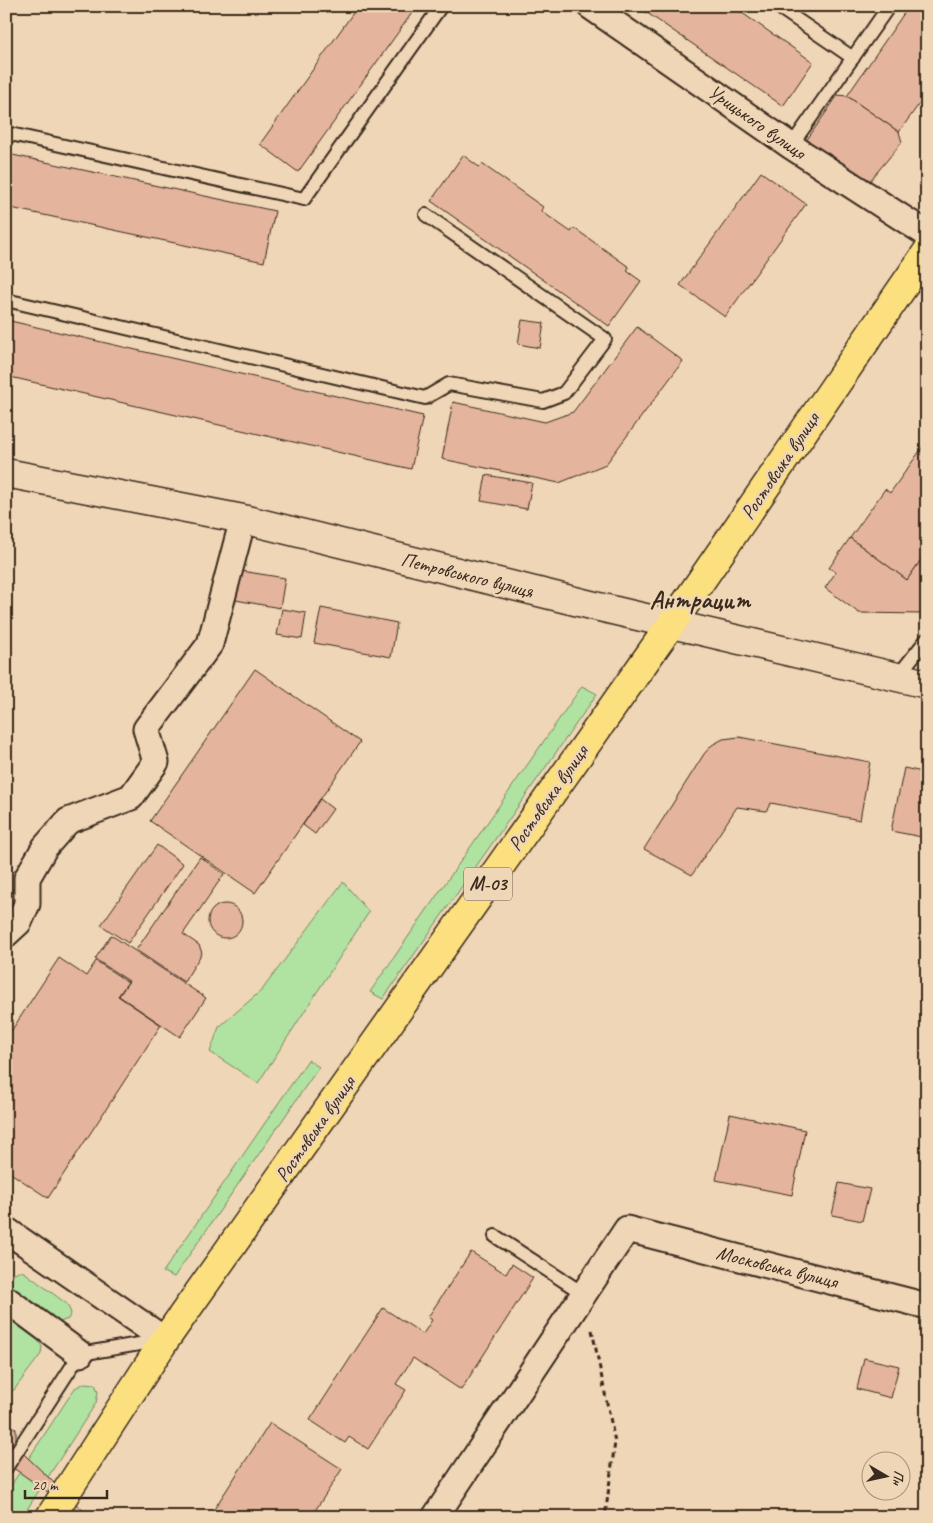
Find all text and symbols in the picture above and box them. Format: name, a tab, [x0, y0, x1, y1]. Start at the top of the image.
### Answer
street label: Урицького вулиця	[703, 79, 812, 166]
street label: Ростовська вулиця	[735, 406, 826, 524]
street label: Петровського вулиця	[398, 547, 536, 604]
district label: Антрацит	[650, 584, 752, 616]
street label: Ростовська вулиця	[502, 738, 595, 856]
road number: М-03	[464, 868, 512, 901]
street label: Ростовська вулиця	[269, 1069, 362, 1187]
street label: Московська вулиця	[714, 1240, 842, 1295]
north arrow	[860, 1450, 910, 1500]
scale bar	[25, 1468, 108, 1500]
text: Пн	[889, 1469, 908, 1487]
text: 20 m	[32, 1476, 59, 1495]

